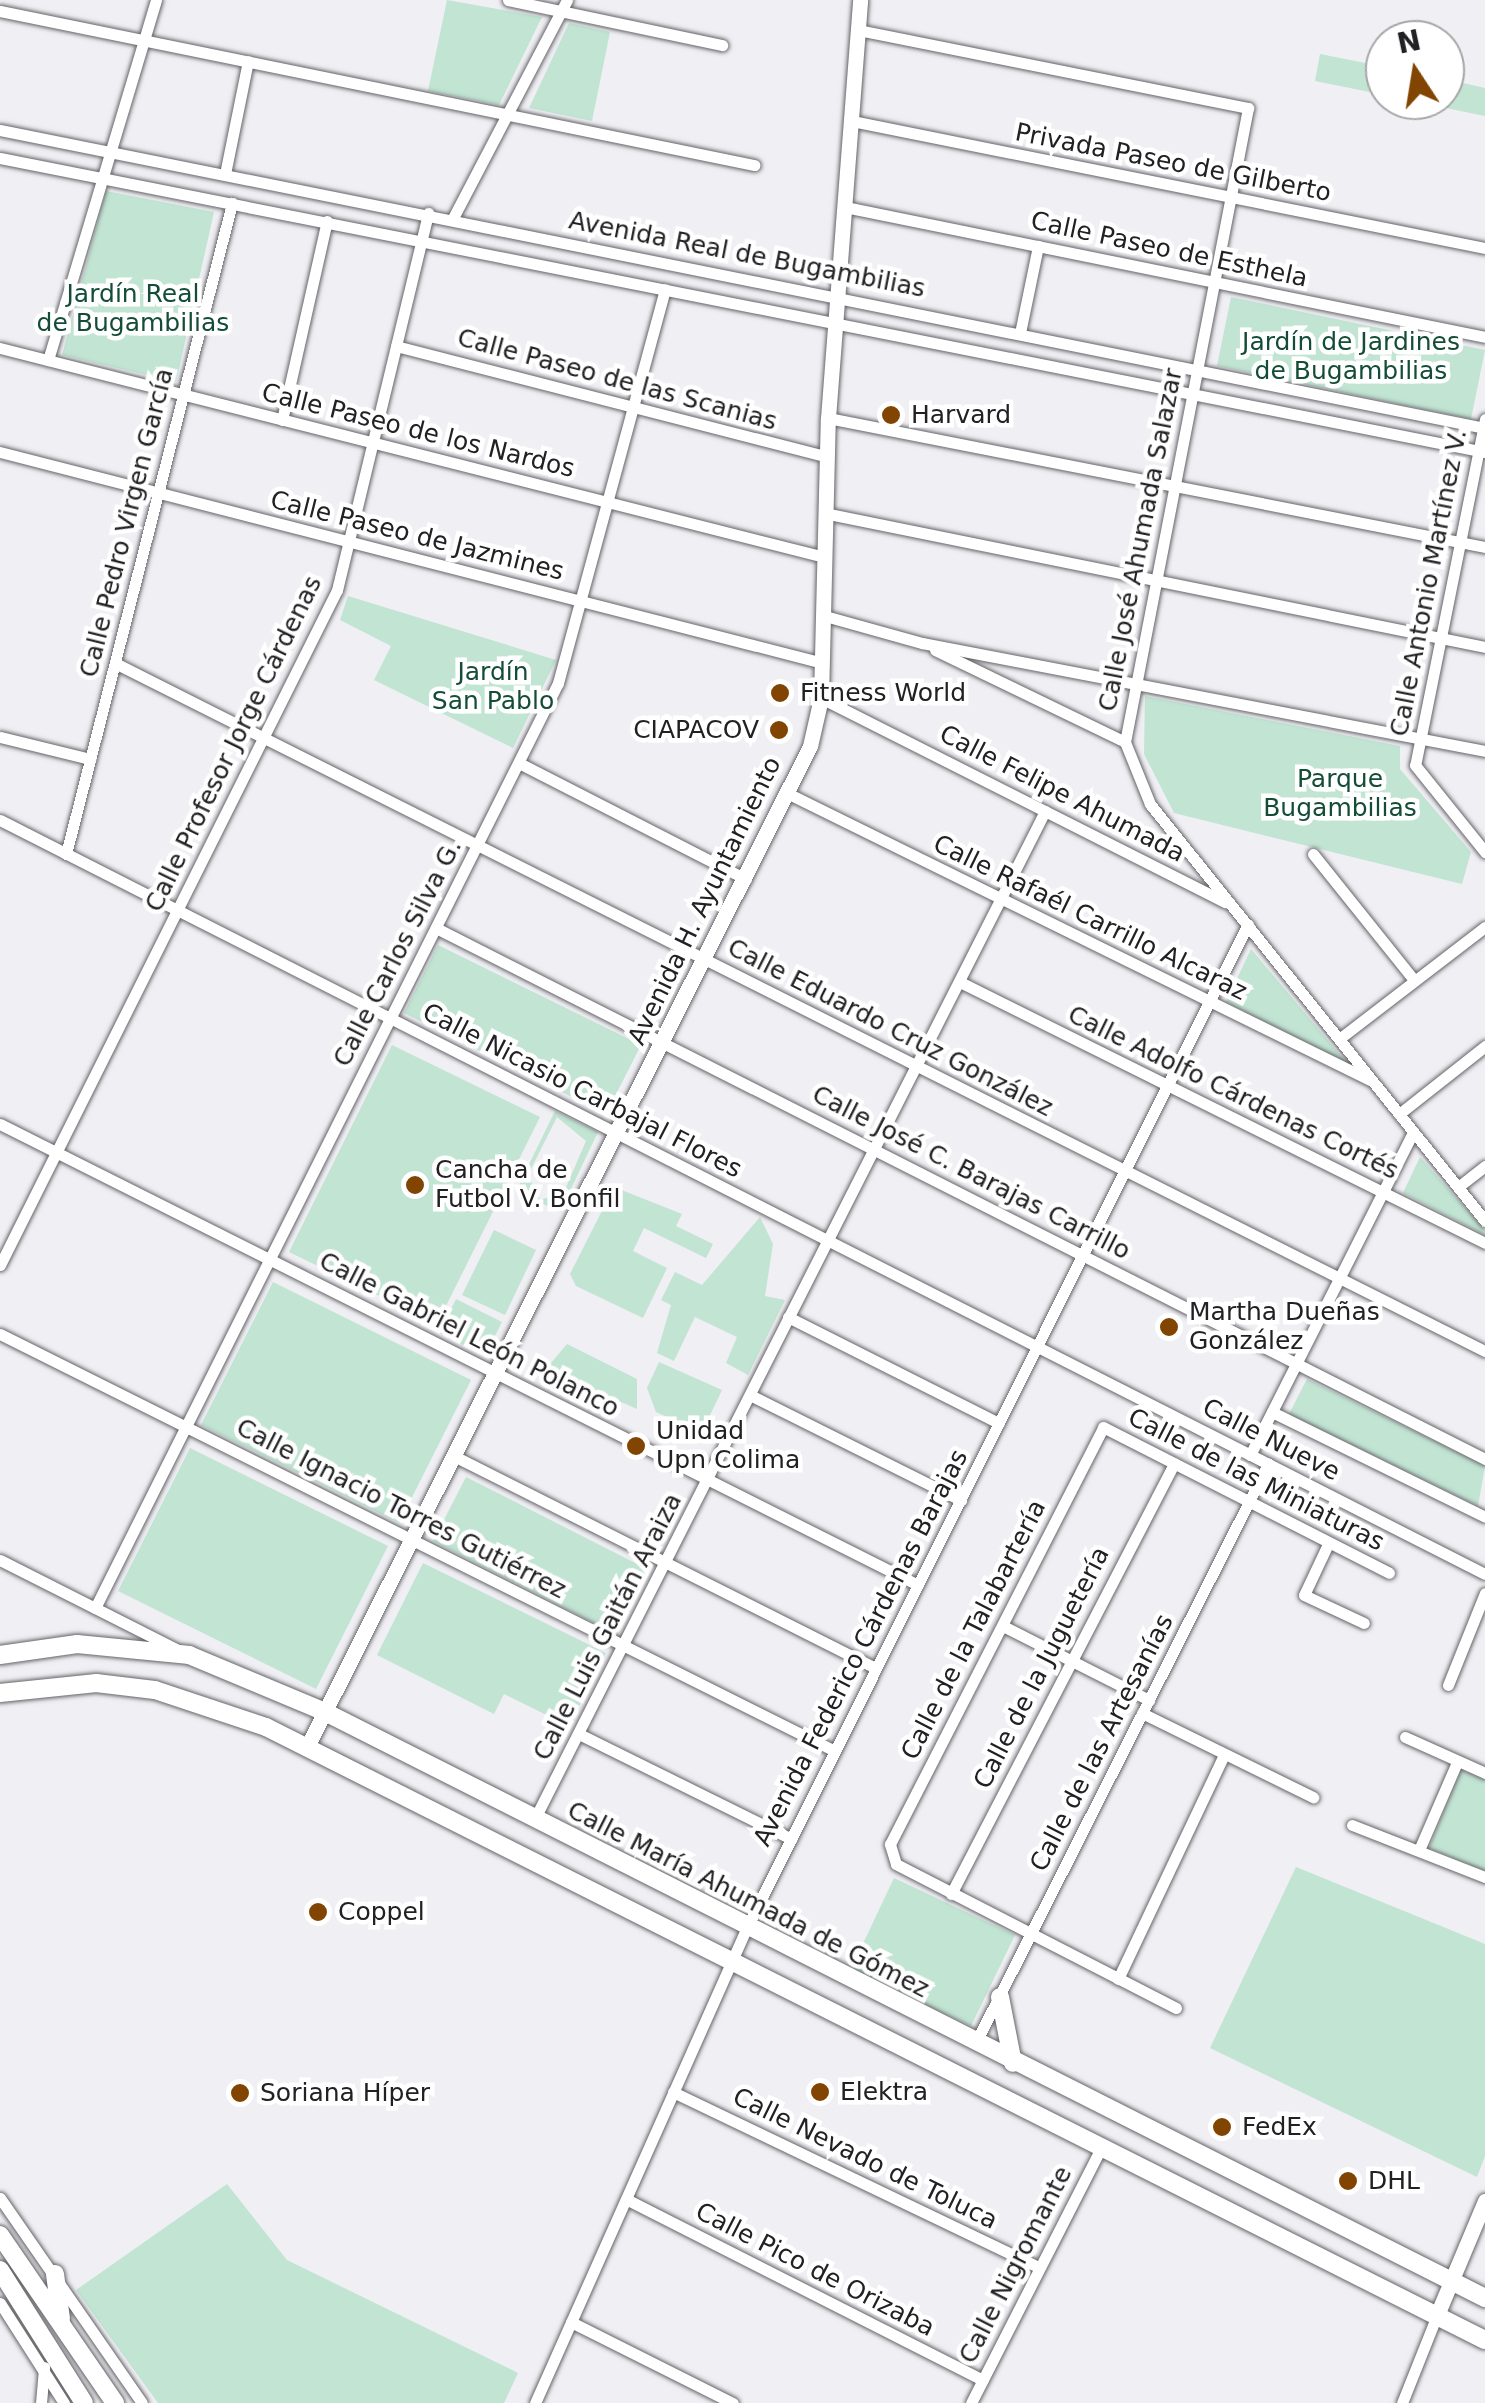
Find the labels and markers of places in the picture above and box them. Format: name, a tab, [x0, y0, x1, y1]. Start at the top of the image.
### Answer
place label: Harvard	[911, 400, 1011, 430]
marker: Harvard	[880, 404, 902, 426]
place label: Fitness World	[800, 678, 966, 708]
marker: Fitness World	[769, 682, 791, 704]
place label: CIAPACOV	[633, 715, 759, 745]
marker: CIAPACOV	[768, 719, 790, 741]
place label: Cancha de Futbol V. Bonfil	[435, 1156, 620, 1215]
marker: Cancha de Futbol V. Bonfil	[404, 1174, 426, 1196]
place label: Martha Dueñas González	[1189, 1298, 1380, 1357]
marker: Martha Dueñas González	[1158, 1316, 1180, 1338]
place label: Unidad Upn Colima	[656, 1417, 800, 1476]
marker: Unidad Upn Colima	[625, 1435, 647, 1457]
place label: Coppel	[338, 1897, 425, 1927]
marker: Coppel	[307, 1901, 329, 1923]
place label: Elektra	[840, 2077, 928, 2107]
place label: Soriana Híper	[260, 2078, 430, 2108]
marker: Elektra	[809, 2081, 831, 2103]
marker: Soriana Híper	[229, 2082, 251, 2104]
place label: FedEx	[1242, 2112, 1317, 2142]
marker: FedEx	[1211, 2116, 1233, 2138]
place label: DHL	[1368, 2166, 1420, 2196]
marker: DHL	[1337, 2170, 1359, 2192]

